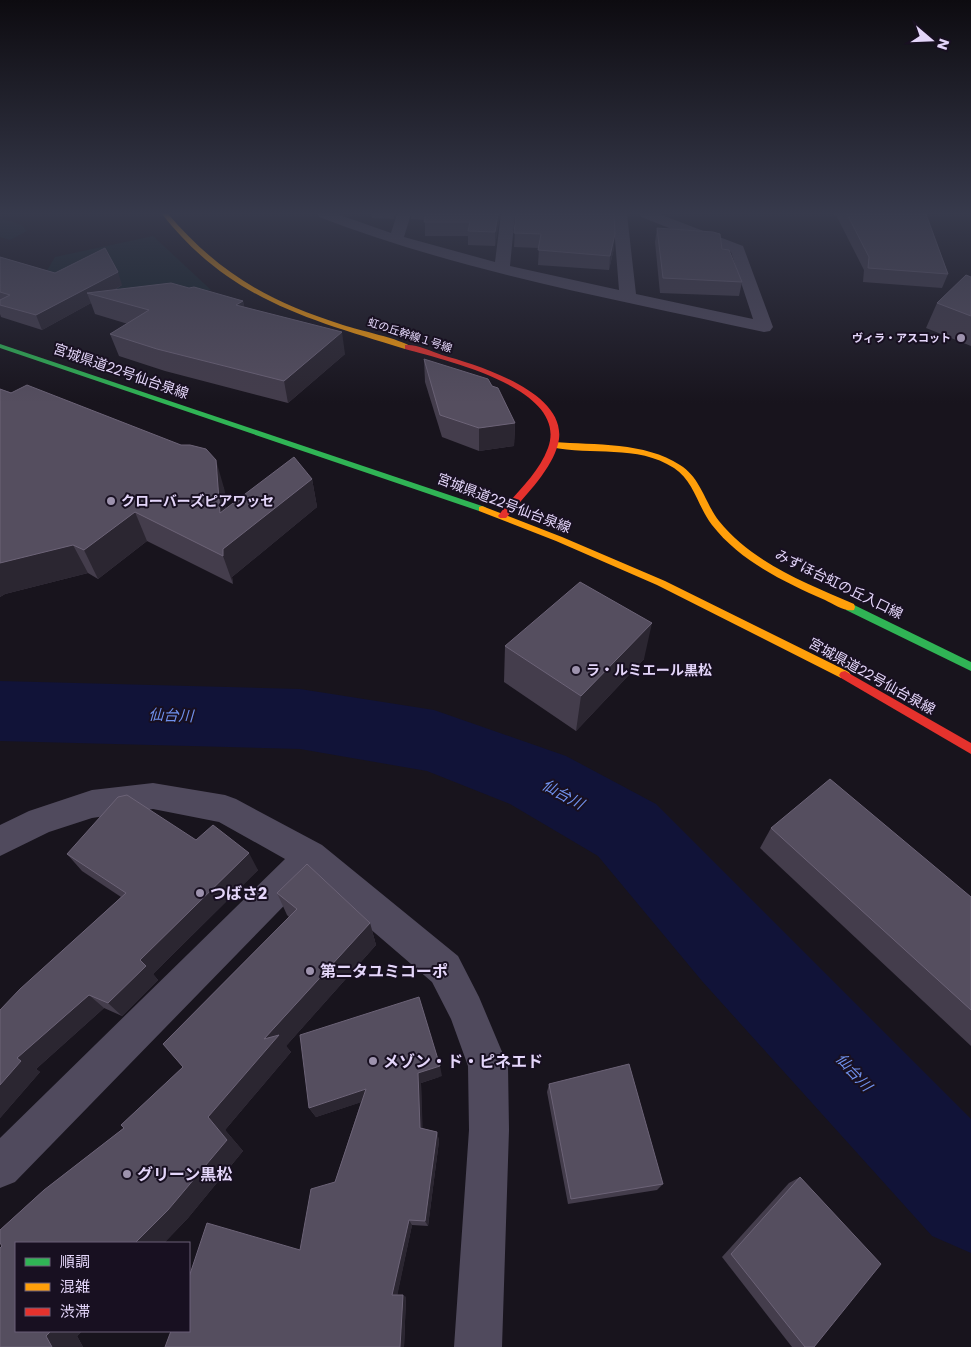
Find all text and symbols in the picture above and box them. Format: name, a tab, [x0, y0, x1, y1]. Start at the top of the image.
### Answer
north arrow	[906, 15, 956, 65]
text: N	[932, 36, 954, 52]
street label: 虹の丘幹線１号線	[366, 314, 454, 356]
place label: ヴィラ・アスコット	[852, 330, 951, 346]
marker: ヴィラ・アスコット	[955, 332, 967, 344]
street label: 宮城県道22号仙台泉線	[51, 338, 191, 404]
street label: 宮城県道22号仙台泉線	[434, 468, 574, 538]
place label: クローバーズピアワッセ	[121, 491, 274, 511]
marker: クローバーズピアワッセ	[105, 495, 117, 507]
street label: みずほ台虹の丘入口線	[772, 544, 906, 624]
street label: 宮城県道22号仙台泉線	[805, 633, 939, 719]
place label: ラ・ルミエール黒松	[586, 660, 712, 680]
marker: ラ・ルミエール黒松	[570, 664, 582, 676]
water label: 仙台川	[148, 704, 196, 726]
water label: 仙台川	[538, 774, 590, 815]
place label: つばさ2	[210, 882, 267, 905]
marker: つばさ2	[194, 887, 206, 899]
place label: 第二タユミコーポ	[320, 960, 448, 983]
marker: 第二タユミコーポ	[304, 965, 316, 977]
water label: 仙台川	[831, 1048, 878, 1097]
place label: メゾン・ド・ピネエド	[383, 1050, 543, 1073]
marker: メゾン・ド・ピネエド	[367, 1055, 379, 1067]
place label: グリーン黒松	[137, 1163, 232, 1186]
marker: グリーン黒松	[121, 1168, 133, 1180]
legend	[15, 1242, 190, 1332]
text: 順調	[60, 1251, 90, 1272]
text: 混雑	[60, 1276, 90, 1297]
text: 渋滞	[60, 1301, 90, 1322]

